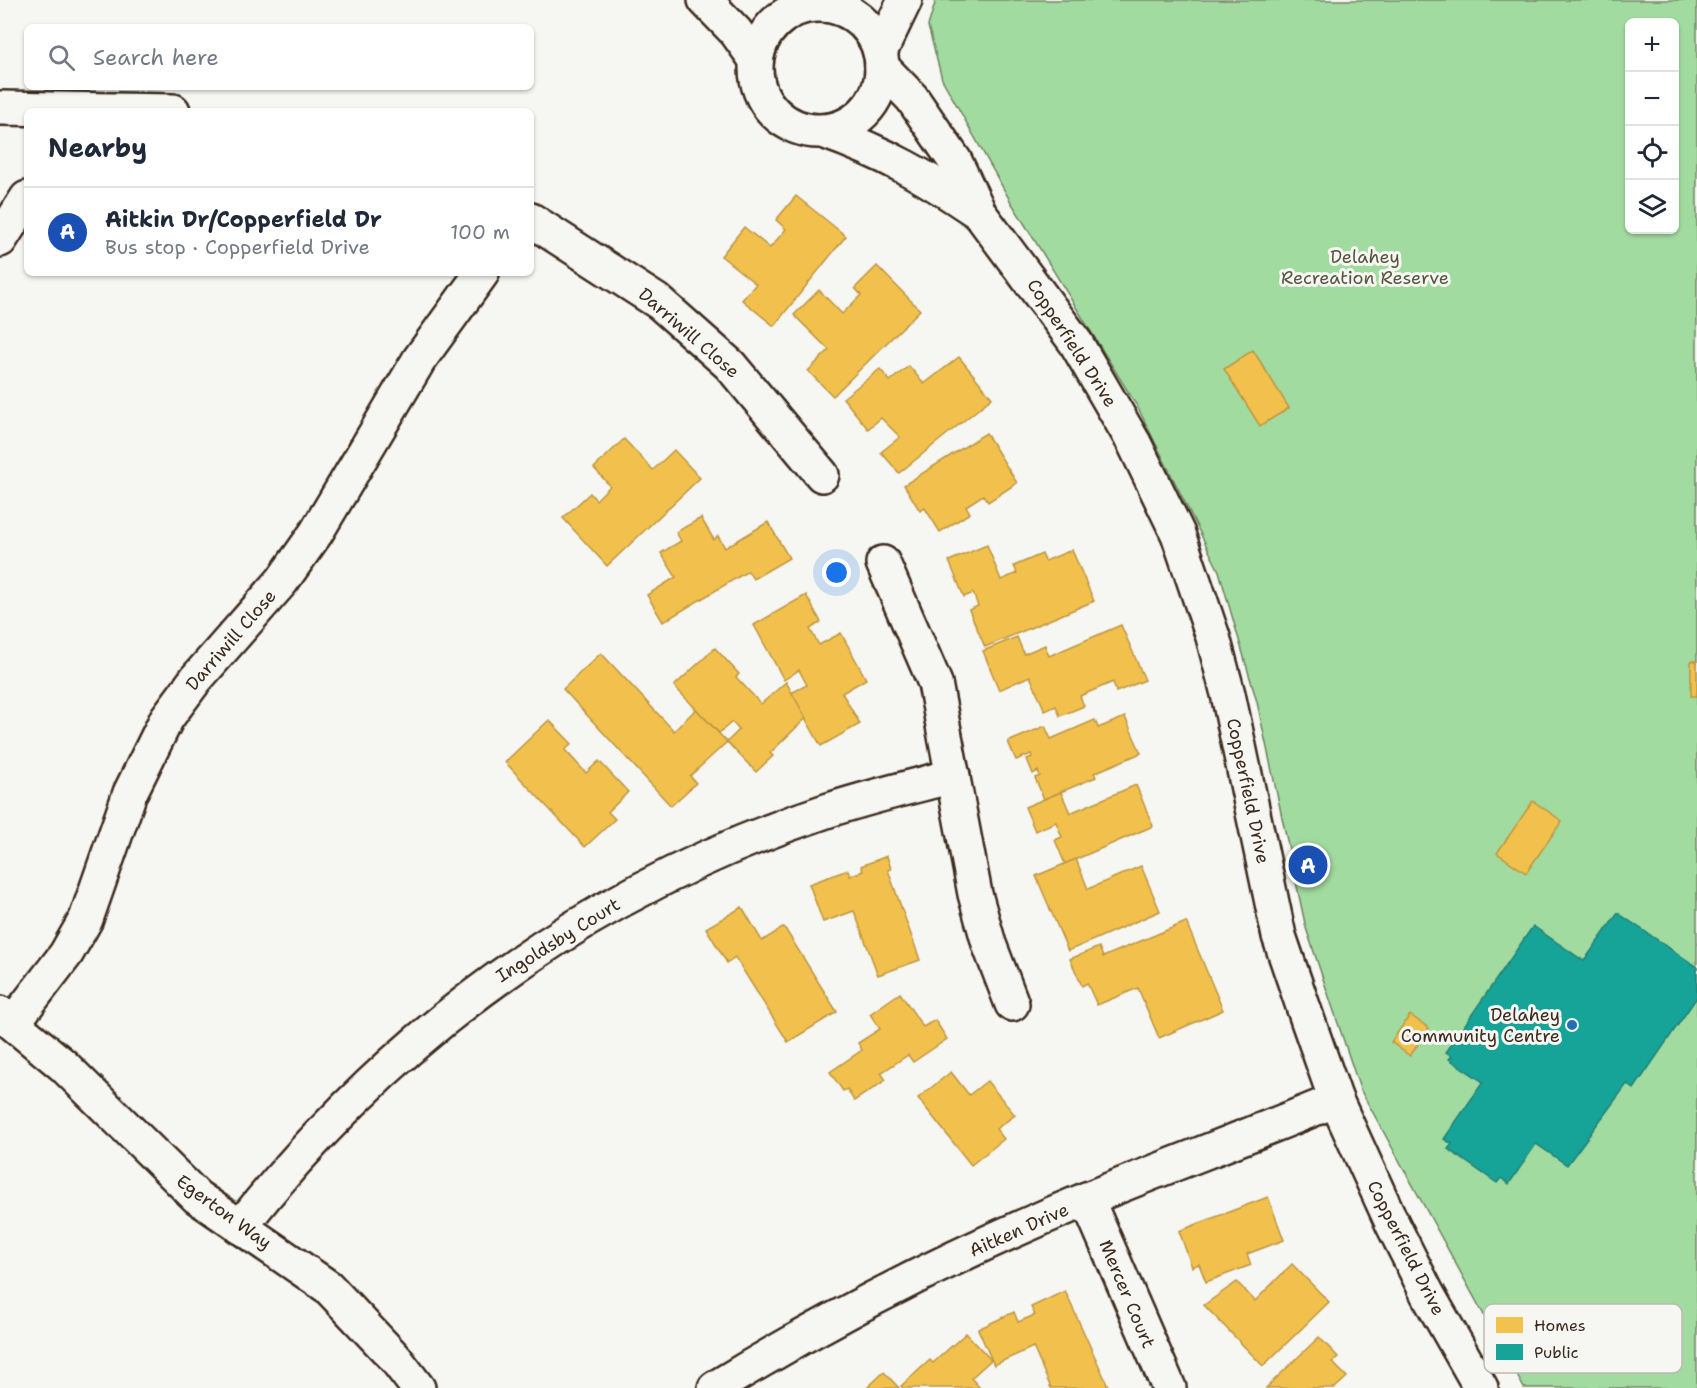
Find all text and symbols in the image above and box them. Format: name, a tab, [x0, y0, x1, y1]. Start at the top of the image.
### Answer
map controls	[1625, 18, 1679, 234]
button: +	[1625, 18, 1679, 72]
search box	[24, 24, 534, 90]
icon: search	[45, 41, 78, 74]
text: Search here	[93, 43, 219, 72]
button: −	[1625, 72, 1679, 126]
button: locate	[1625, 126, 1679, 180]
text: Nearby	[48, 130, 147, 165]
button: layers	[1625, 180, 1679, 234]
text: Aitkin Dr/Copperfield Dr	[105, 205, 382, 234]
text: A	[60, 219, 75, 245]
text: 100 m	[450, 219, 510, 245]
text: Bus stop · Copperfield Drive	[105, 234, 370, 260]
park label: Delahey Recreation Reserve	[1281, 245, 1449, 290]
street label: Copperfield Drive	[1022, 274, 1122, 412]
street label: Darriwill Close	[633, 282, 745, 384]
your location	[822, 558, 851, 587]
street label: Darriwill Close	[180, 584, 282, 696]
street label: Copperfield Drive	[1221, 716, 1275, 866]
pin: A	[1288, 842, 1328, 888]
street label: Ingoldsby Court	[491, 892, 625, 988]
place label: Delahey Community Centre	[1401, 1003, 1560, 1048]
marker: Delahey Community Centre	[1565, 1018, 1579, 1032]
street label: Egerton Way	[171, 1169, 277, 1255]
street label: Copperfield Drive	[1362, 1176, 1450, 1320]
street label: Aitken Drive	[965, 1197, 1073, 1263]
street label: Mercer Court	[1093, 1236, 1161, 1352]
legend	[1484, 1304, 1682, 1373]
text: Homes	[1534, 1315, 1586, 1336]
text: Public	[1534, 1342, 1579, 1363]

